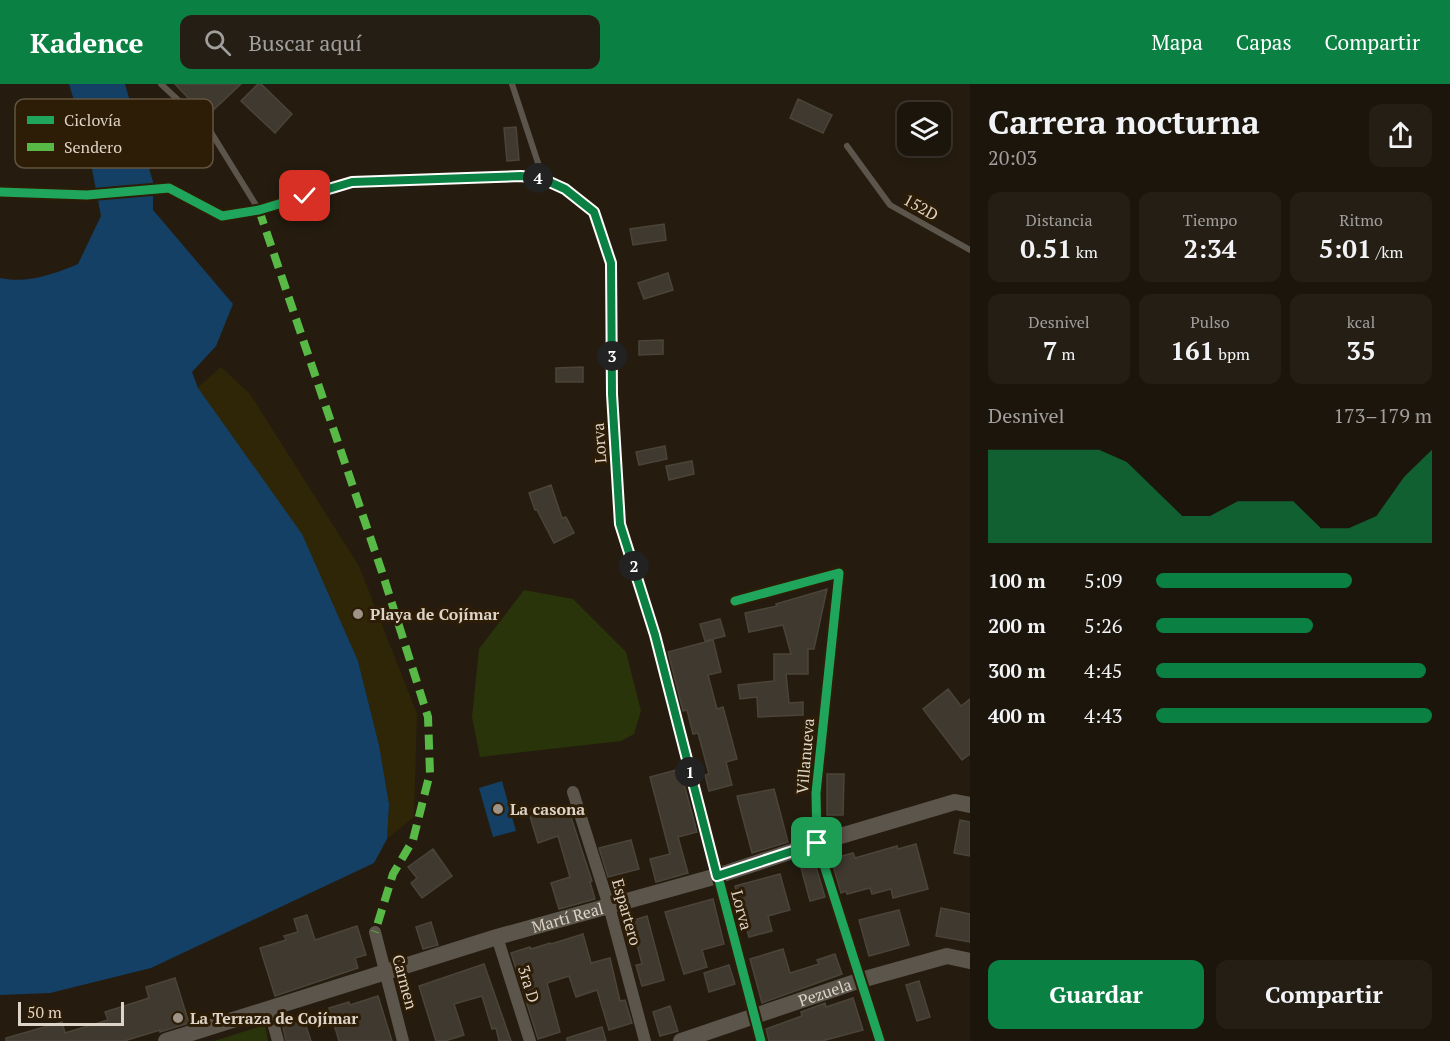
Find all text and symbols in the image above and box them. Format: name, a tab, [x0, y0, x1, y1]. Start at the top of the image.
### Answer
search box	[180, 15, 600, 69]
text: Kadence	[30, 24, 144, 61]
icon: search	[201, 26, 234, 59]
text: Buscar aquí	[249, 28, 362, 57]
text: Mapa	[1151, 28, 1203, 56]
text: Capas	[1236, 28, 1292, 56]
text: Compartir	[1325, 28, 1420, 56]
legend	[15, 99, 213, 168]
text: Carrera nocturna	[988, 100, 1260, 143]
map controls	[897, 102, 951, 156]
button: layers	[897, 102, 951, 156]
button: share	[1369, 104, 1432, 167]
text: Ciclovía	[64, 109, 121, 131]
text: Sendero	[64, 136, 122, 158]
text: 20:03	[988, 144, 1037, 171]
pin: 4	[523, 163, 553, 193]
text: 4	[533, 167, 543, 189]
pin	[279, 170, 330, 221]
icon: check	[288, 179, 321, 212]
street label: 152D	[900, 188, 942, 226]
text: Distancia	[1026, 209, 1092, 231]
text: Tiempo	[1183, 209, 1237, 231]
text: Ritmo	[1339, 209, 1383, 231]
text: 0.51	[1020, 231, 1072, 265]
text: 2:34	[1184, 231, 1237, 265]
text: 5:01	[1319, 231, 1372, 265]
text: km	[1072, 241, 1098, 263]
text: /km	[1372, 241, 1403, 263]
text: Desnivel	[1028, 311, 1090, 333]
text: Pulso	[1190, 311, 1230, 333]
text: kcal	[1347, 311, 1375, 333]
text: 7	[1043, 333, 1058, 367]
text: 161	[1170, 333, 1214, 367]
text: 35	[1346, 333, 1376, 367]
pin: 3	[597, 341, 627, 371]
text: m	[1058, 343, 1075, 365]
text: bpm	[1214, 343, 1250, 365]
text: 3	[607, 345, 617, 367]
text: Desnivel	[988, 402, 1065, 429]
text: 173–179 m	[1333, 402, 1432, 429]
street label: Lorva	[587, 422, 611, 464]
pin: 2	[619, 551, 649, 581]
text: 2	[629, 555, 639, 577]
text: 100 m	[988, 567, 1046, 594]
text: 5:09	[1084, 567, 1123, 594]
place label: Playa de Cojímar	[370, 603, 499, 625]
marker: Playa de Cojímar	[351, 607, 365, 621]
text: 200 m	[988, 612, 1046, 639]
text: 5:26	[1084, 612, 1123, 639]
text: 300 m	[988, 657, 1046, 684]
text: 4:45	[1084, 657, 1123, 684]
text: 400 m	[988, 702, 1046, 729]
text: 4:43	[1084, 702, 1123, 729]
street label: Villanueva	[791, 717, 819, 795]
pin: 1	[675, 757, 705, 787]
text: 1	[685, 761, 695, 783]
place label: La casona	[510, 798, 585, 820]
marker: La casona	[491, 802, 505, 816]
pin	[791, 817, 842, 868]
icon: arrive	[800, 826, 833, 859]
street label: Espartero	[607, 876, 647, 948]
street label: Lorva	[726, 888, 758, 932]
street label: Martí Real	[529, 897, 606, 938]
street label: Carmen	[387, 952, 423, 1012]
button: Guardar	[988, 960, 1204, 1029]
button: Compartir	[1216, 960, 1432, 1029]
street label: 3ra D	[513, 963, 545, 1005]
street label: Pezuela	[795, 973, 854, 1011]
scale bar	[18, 999, 124, 1026]
text: 50 m	[27, 1001, 62, 1023]
place label: La Terraza de Cojímar	[190, 1007, 358, 1029]
marker: La Terraza de Cojímar	[171, 1011, 185, 1025]

